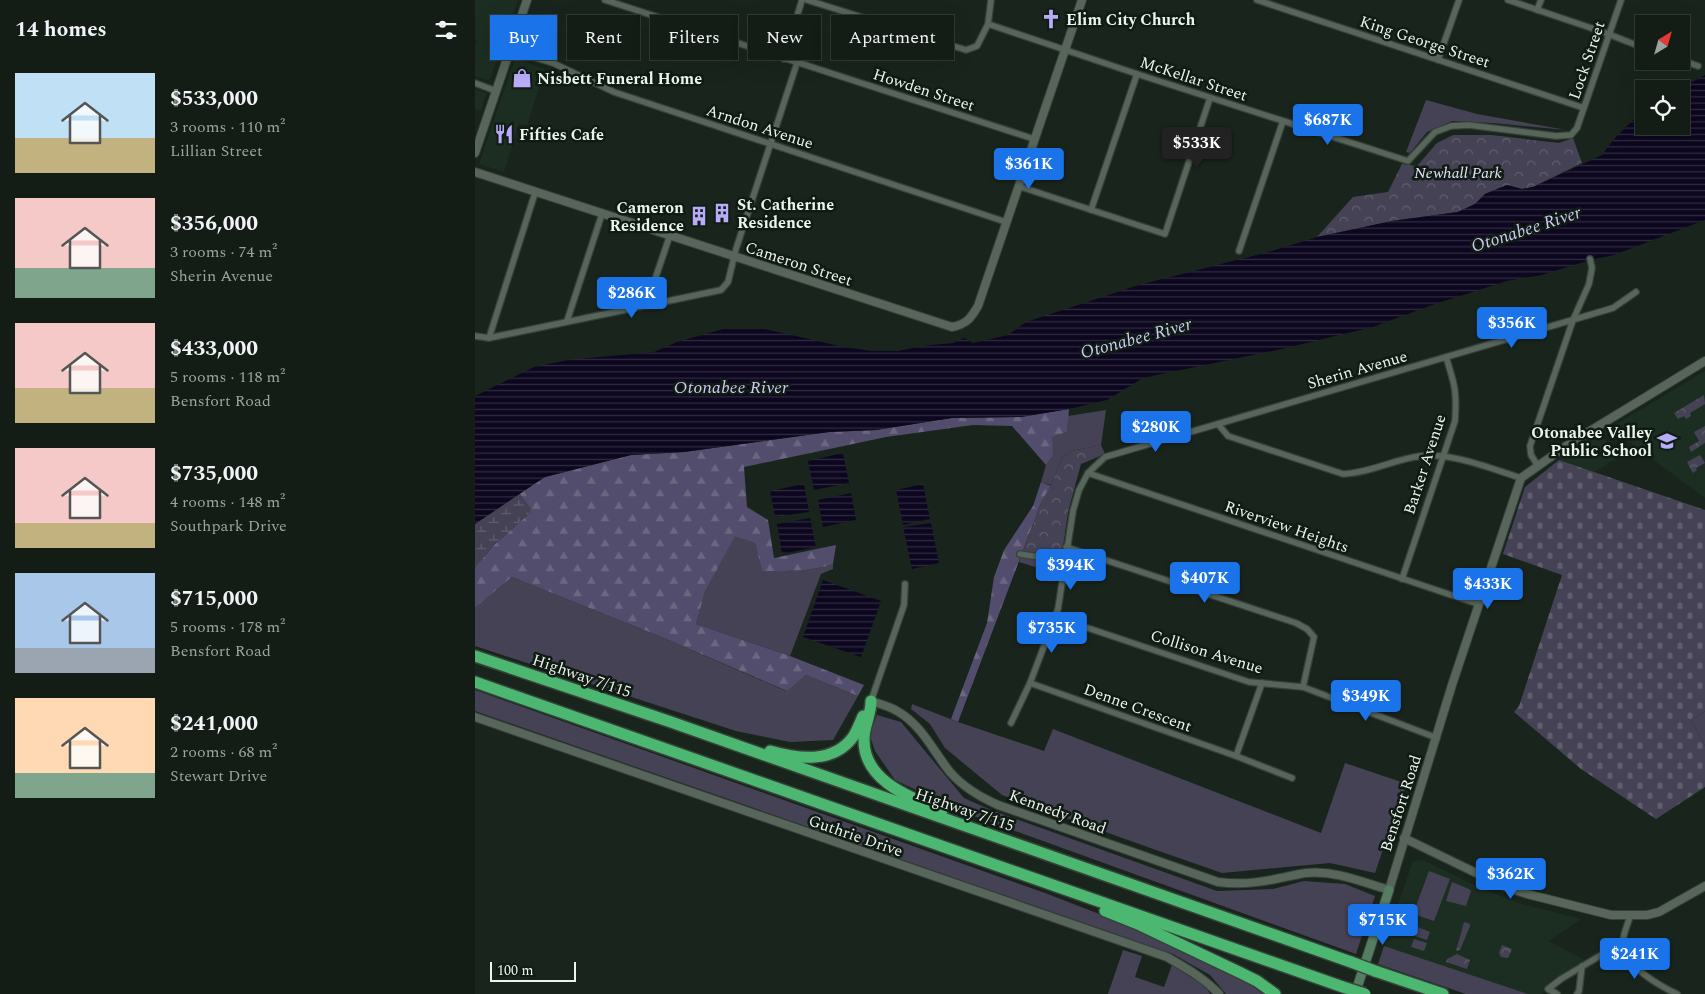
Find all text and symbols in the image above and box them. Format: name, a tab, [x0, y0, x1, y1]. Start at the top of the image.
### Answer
church icon: Elim City Church	[1040, 8, 1062, 30]
place label: Elim City Church	[1066, 8, 1196, 32]
street label: King George Street	[1356, 10, 1493, 74]
text: 14 homes	[15, 14, 107, 46]
chip: Buy	[490, 15, 557, 60]
chip: Rent	[567, 15, 640, 60]
chip: Filters	[650, 15, 738, 60]
chip: New	[748, 15, 821, 60]
chip: Apartment	[831, 15, 954, 60]
north arrow	[1635, 15, 1690, 70]
map controls	[1635, 15, 1690, 135]
icon: filters	[432, 16, 460, 44]
street label: Lock Street	[1562, 18, 1612, 103]
street label: McKellar Street	[1137, 50, 1251, 108]
street label: Howden Street	[870, 62, 978, 118]
shop icon: Nisbett Funeral Home	[511, 67, 533, 89]
place label: Nisbett Funeral Home	[537, 67, 702, 91]
button: locate	[1635, 80, 1690, 135]
text: $533,000	[170, 83, 258, 115]
icon: home	[55, 93, 115, 153]
street label: Arndon Avenue	[703, 98, 816, 156]
pin: $687K	[1293, 104, 1363, 146]
text: $687K	[1304, 108, 1352, 132]
text: 3 rooms · 110 m²	[170, 115, 285, 139]
restaurant icon: Fifties Cafe	[493, 123, 515, 145]
place label: Fifties Cafe	[519, 123, 604, 147]
pin: $533K	[1162, 126, 1232, 169]
text: $533K	[1173, 131, 1221, 155]
text: Lillian Street	[170, 139, 263, 163]
pin: $361K	[994, 148, 1064, 190]
text: $361K	[1005, 152, 1053, 176]
park label: Newhall Park	[1414, 161, 1503, 185]
place label: St. Catherine Residence	[737, 193, 834, 235]
place label: Cameron Residence	[609, 196, 684, 238]
water label: Otonabee River	[1468, 199, 1585, 260]
building icon: St. Catherine Residence	[711, 202, 733, 224]
building icon: Cameron Residence	[688, 205, 710, 227]
text: $356,000	[170, 208, 258, 240]
icon: home	[55, 218, 115, 278]
street label: Cameron Street	[742, 235, 856, 293]
text: 3 rooms · 74 m²	[170, 240, 277, 264]
text: Sherin Avenue	[170, 264, 273, 288]
pin: $286K	[597, 276, 667, 319]
text: $286K	[608, 281, 656, 305]
pin: $356K	[1477, 306, 1547, 349]
water label: Otonabee River	[1077, 310, 1196, 366]
text: $356K	[1488, 311, 1536, 335]
text: $433,000	[170, 333, 258, 365]
icon: home	[55, 343, 115, 403]
street label: Sherin Avenue	[1304, 344, 1410, 396]
text: 5 rooms · 118 m²	[170, 365, 285, 389]
water label: Otonabee River	[674, 374, 789, 401]
text: Bensfort Road	[170, 389, 271, 413]
pin: $280K	[1121, 410, 1191, 453]
street label: Barker Avenue	[1397, 411, 1452, 518]
text: $280K	[1132, 415, 1180, 439]
place label: Otonabee Valley Public School	[1531, 421, 1653, 463]
school or university icon: Otonabee Valley Public School	[1656, 430, 1678, 452]
text: $735,000	[170, 458, 258, 490]
icon: home	[55, 468, 115, 528]
text: 4 rooms · 148 m²	[170, 490, 285, 514]
street label: Riverview Heights	[1221, 494, 1352, 559]
text: Southpark Drive	[170, 514, 287, 538]
pin: $394K	[1036, 548, 1106, 591]
text: $394K	[1047, 553, 1095, 577]
pin: $407K	[1170, 562, 1240, 604]
text: $407K	[1181, 566, 1229, 590]
pin: $433K	[1453, 568, 1523, 610]
text: $433K	[1464, 572, 1512, 596]
text: $715,000	[170, 583, 258, 615]
icon: home	[55, 593, 115, 653]
pin: $735K	[1017, 612, 1087, 654]
text: 5 rooms · 178 m²	[170, 615, 285, 639]
text: $735K	[1028, 616, 1076, 640]
street label: Collison Avenue	[1148, 623, 1266, 680]
text: Bensfort Road	[170, 639, 271, 663]
street label: Highway 7/115	[529, 648, 634, 704]
street label: Denne Crescent	[1080, 677, 1195, 739]
pin: $349K	[1331, 680, 1401, 722]
text: $349K	[1342, 684, 1390, 708]
text: $241,000	[170, 708, 258, 740]
icon: home	[55, 718, 115, 778]
text: 2 rooms · 68 m²	[170, 740, 277, 764]
street label: Bensfort Road	[1374, 752, 1428, 855]
text: Stewart Drive	[170, 764, 267, 788]
street label: Highway 7/115	[912, 782, 1017, 838]
street label: Kennedy Road	[1006, 783, 1110, 841]
street label: Guthrie Drive	[805, 809, 906, 863]
pin: $362K	[1476, 858, 1546, 900]
text: $362K	[1487, 862, 1535, 886]
pin: $715K	[1348, 904, 1418, 946]
text: $715K	[1359, 908, 1407, 932]
pin: $241K	[1600, 938, 1670, 980]
text: $241K	[1611, 942, 1659, 966]
scale bar	[490, 959, 576, 982]
text: 100 m	[497, 960, 534, 981]

